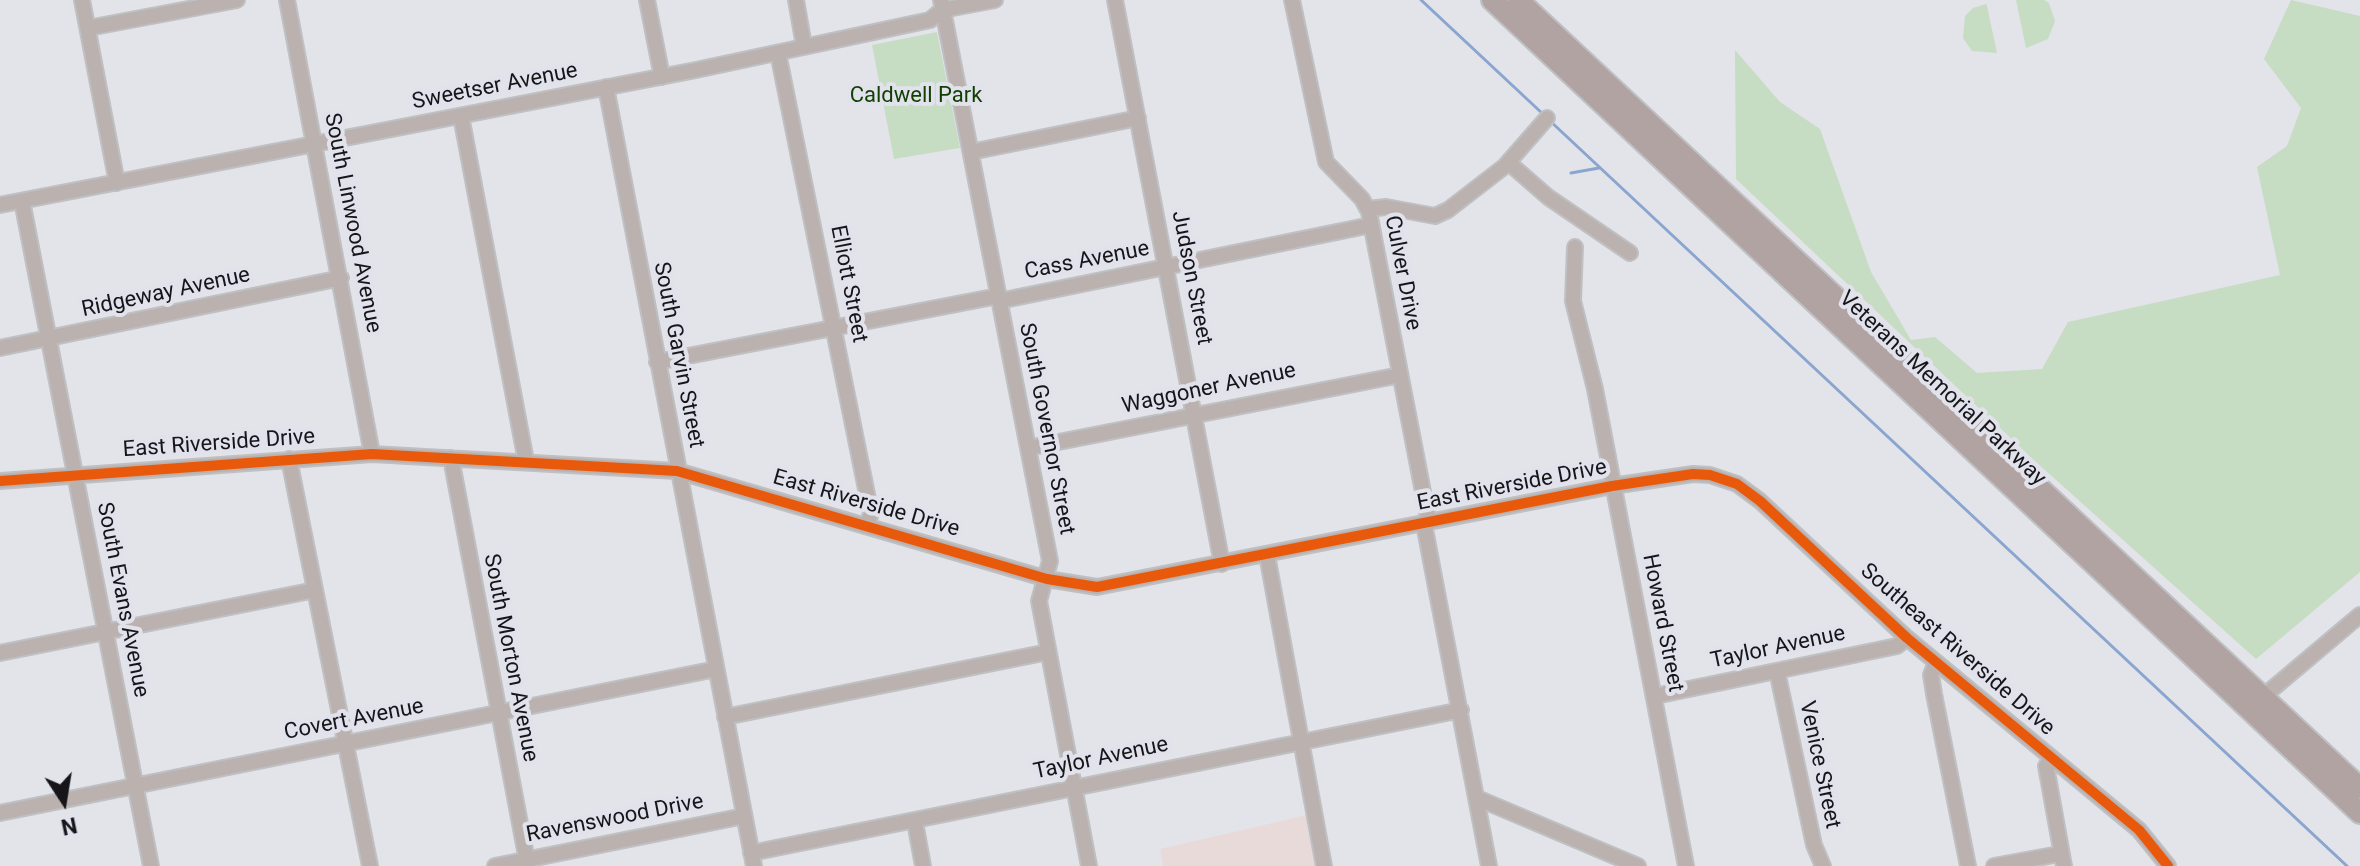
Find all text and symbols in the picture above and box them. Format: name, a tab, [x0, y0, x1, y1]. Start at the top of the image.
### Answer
street label: Sweetser Avenue	[410, 58, 580, 116]
park label: Caldwell Park	[850, 83, 982, 109]
street label: South Linwood Avenue	[318, 111, 386, 335]
street label: Judson Street	[1165, 209, 1217, 347]
street label: Culver Drive	[1378, 213, 1426, 333]
street label: Elliott Street	[824, 223, 872, 345]
street label: Cass Avenue	[1022, 236, 1152, 286]
street label: South Garvin Street	[647, 260, 709, 450]
street label: Ridgeway Avenue	[79, 262, 253, 324]
street label: Veterans Memorial Parkway	[1833, 286, 2051, 492]
street label: South Governor Street	[1013, 321, 1079, 537]
street label: Waggoner Avenue	[1120, 358, 1298, 420]
street label: East Riverside Drive	[122, 424, 316, 464]
street label: East Riverside Drive	[1415, 455, 1609, 517]
street label: East Riverside Drive	[770, 465, 962, 543]
street label: South Evans Avenue	[90, 500, 154, 700]
street label: South Morton Avenue	[477, 552, 543, 764]
street label: Howard Street	[1636, 552, 1688, 694]
street label: Southeast Riverside Drive	[1854, 558, 2060, 742]
street label: Taylor Avenue	[1708, 621, 1848, 675]
street label: Covert Avenue	[282, 694, 426, 746]
street label: Venice Street	[1793, 699, 1845, 831]
street label: Taylor Avenue	[1031, 732, 1171, 786]
north arrow	[24, 762, 104, 842]
street label: Ravenswood Drive	[524, 789, 706, 849]
text: N	[59, 812, 79, 840]

